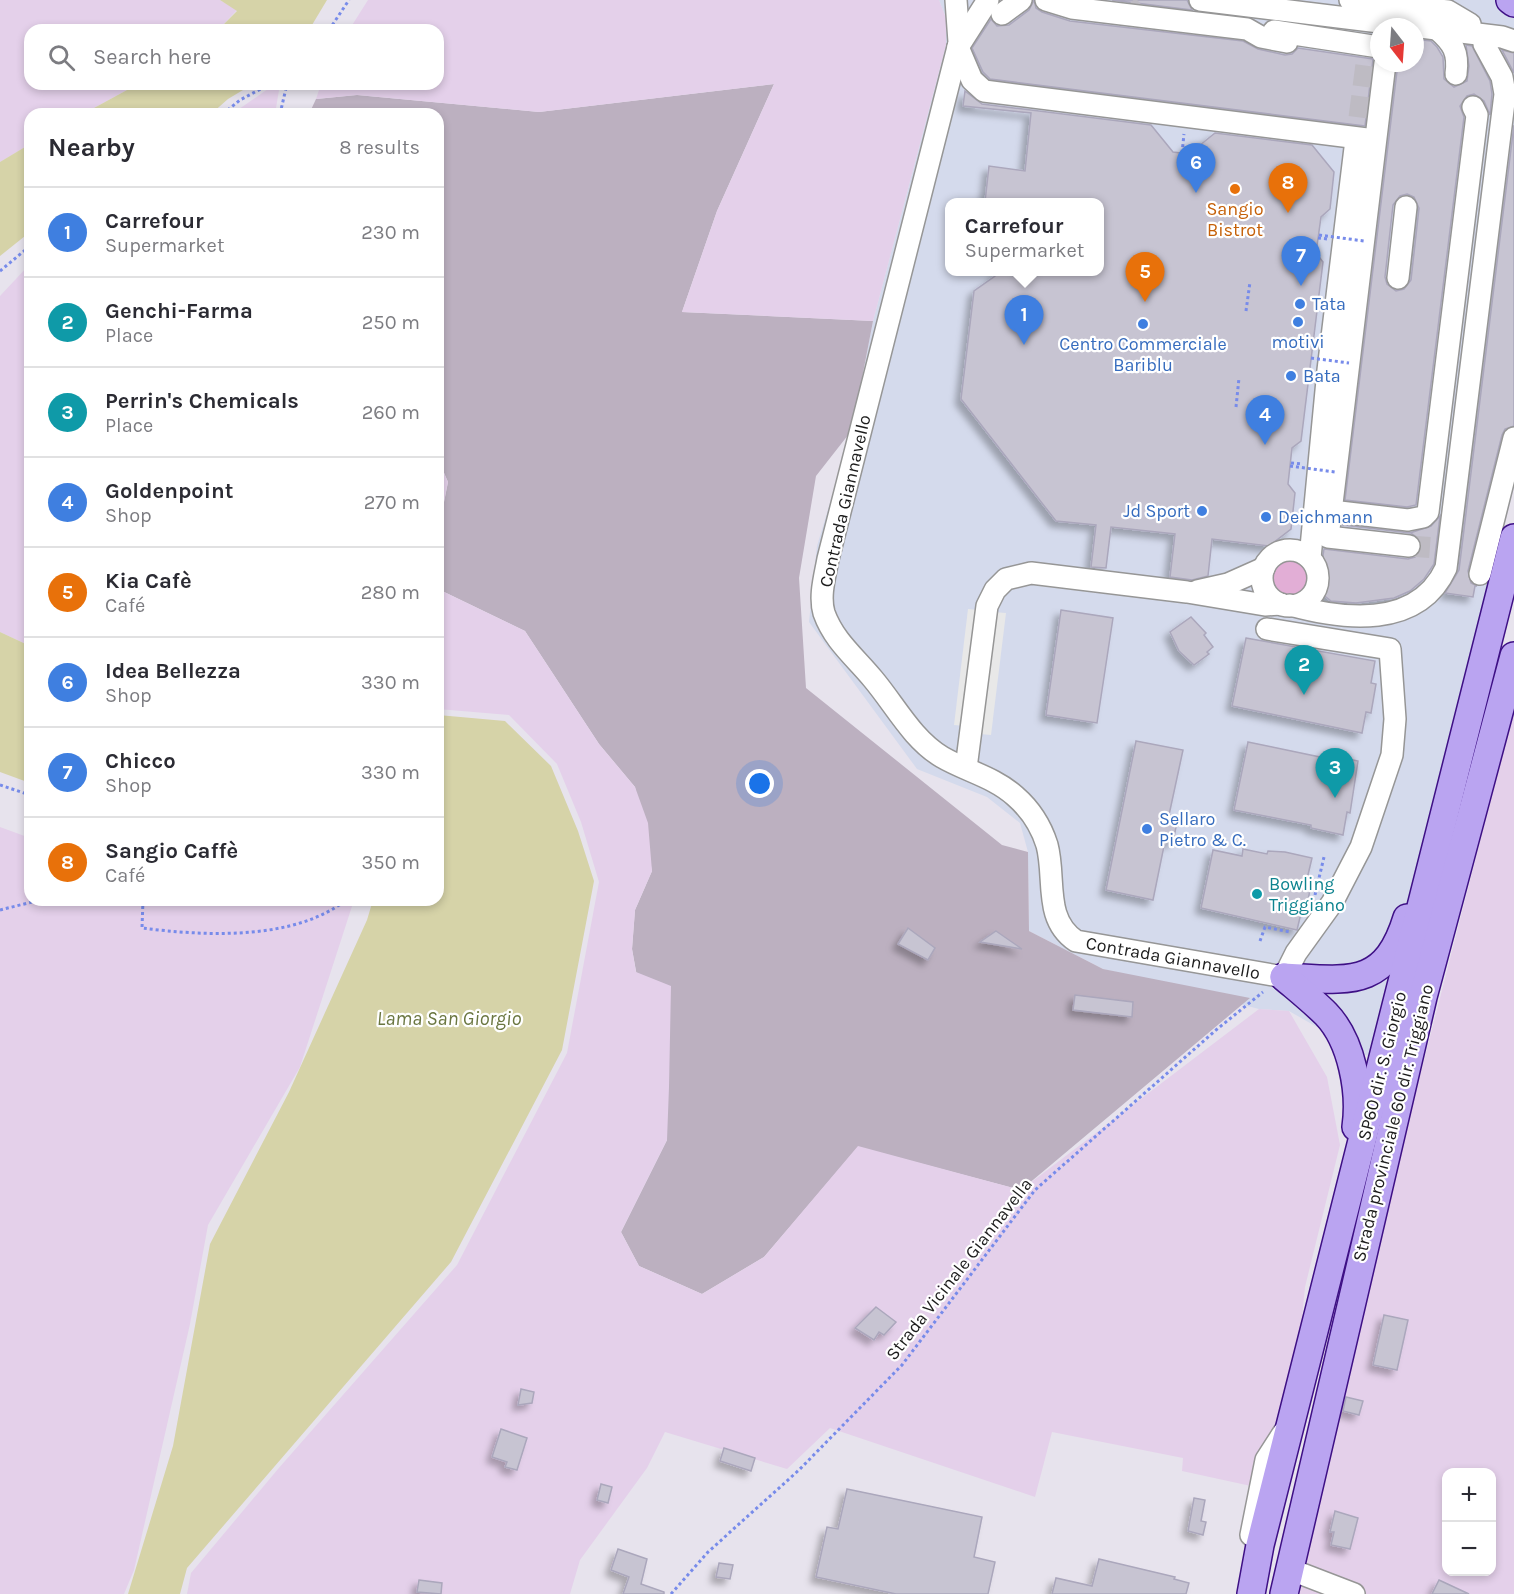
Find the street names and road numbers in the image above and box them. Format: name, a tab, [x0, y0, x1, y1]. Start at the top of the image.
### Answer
street label: Contrada Giannavello	[814, 413, 876, 589]
street label: Contrada Giannavello	[1084, 932, 1262, 984]
street label: Strada provinciale 60 dir. Triggiano	[1348, 982, 1438, 1264]
street label: SP60 dir. S. Giorgio	[1353, 989, 1411, 1143]
street label: Strada Vicinale Giannavella	[881, 1174, 1037, 1364]

